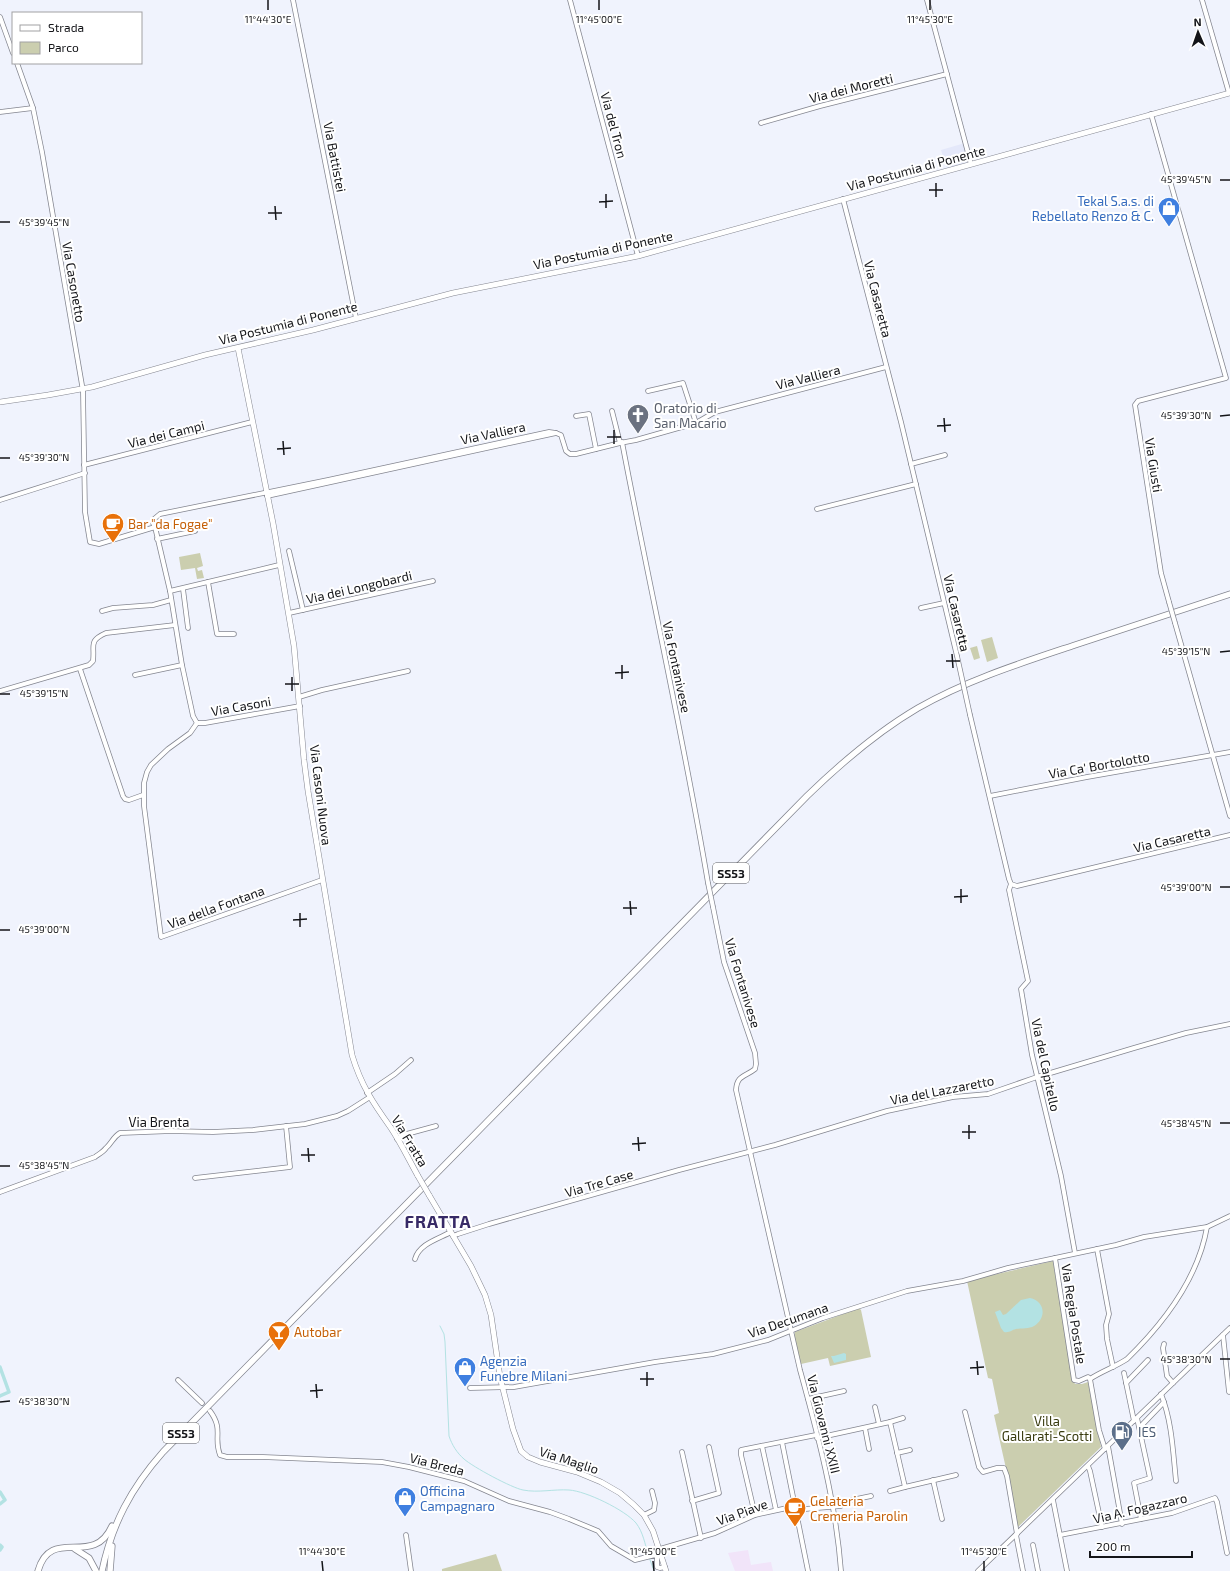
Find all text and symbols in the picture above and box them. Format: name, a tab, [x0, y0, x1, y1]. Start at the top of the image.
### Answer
legend	[12, 12, 142, 64]
north arrow	[1178, 12, 1218, 52]
text: 11°44'30"E	[245, 13, 292, 25]
text: 11°45'00"E	[576, 13, 623, 25]
text: 11°45'30"E	[907, 13, 953, 25]
text: N	[1193, 15, 1202, 28]
text: Strada	[48, 20, 84, 34]
text: Parco	[48, 40, 79, 54]
street label: Via dei Moretti	[808, 70, 894, 106]
street label: Via del Tron	[597, 90, 631, 160]
street label: Via Battistei	[320, 120, 350, 194]
street label: Via Postumia di Ponente	[845, 142, 987, 194]
text: 45°39'45"N	[1161, 173, 1211, 185]
place label: Tekal S.a.s. di Rebellato Renzo & C.	[1032, 193, 1154, 224]
shop icon: Tekal S.a.s. di Rebellato Renzo & C.	[1156, 195, 1182, 228]
text: 45°39'45"N	[19, 216, 69, 228]
street label: Via Postumia di Ponente	[532, 227, 674, 273]
street label: Via Casonetto	[59, 240, 89, 324]
street label: Via Casaretta	[861, 259, 895, 339]
street label: Via Postumia di Ponente	[217, 298, 359, 348]
street label: Via Valliera	[774, 361, 842, 393]
place label: Oratorio di San Macario	[654, 400, 727, 431]
church icon: Oratorio di San Macario	[625, 402, 651, 435]
text: 45°39'30"N	[1161, 409, 1211, 421]
street label: Via dei Campi	[126, 417, 206, 451]
street label: Via Valliera	[459, 418, 527, 448]
street label: Via Giusti	[1142, 437, 1166, 493]
text: 45°39'30"N	[19, 451, 69, 463]
cafe icon: Bar "da Fogae"	[100, 511, 126, 544]
place label: Bar "da Fogae"	[128, 516, 213, 532]
street label: Via dei Longobardi	[304, 567, 414, 607]
street label: Via Casaretta	[940, 573, 974, 653]
street label: Via Fontanivese	[659, 620, 695, 714]
text: 45°39'15"N	[1162, 645, 1210, 657]
text: 45°39'15"N	[20, 687, 68, 699]
street label: Via Casoni	[210, 693, 272, 719]
street label: Via Casoni Nuova	[307, 744, 335, 846]
street label: Via Ca' Bortolotto	[1047, 748, 1151, 782]
street label: Via Casaretta	[1132, 822, 1212, 856]
road number: SS53	[713, 863, 749, 883]
text: 45°39'00"N	[1160, 881, 1212, 893]
street label: Via della Fontana	[165, 882, 267, 932]
text: 45°39'00"N	[18, 923, 70, 935]
street label: Via Fontanivese	[722, 936, 764, 1030]
street label: Via del Capitello	[1028, 1017, 1064, 1113]
street label: Via del Lazzaretto	[889, 1072, 995, 1108]
street label: Via Fratta	[388, 1112, 432, 1170]
street label: Via Brenta	[129, 1114, 189, 1130]
text: 45°38'45"N	[1161, 1117, 1211, 1129]
text: 45°38'45"N	[19, 1159, 69, 1171]
street label: Via Tre Case	[563, 1166, 635, 1200]
district label: FRATTA	[404, 1211, 472, 1231]
street label: Via Regia Postale	[1058, 1263, 1090, 1365]
street label: Via Decumana	[746, 1299, 830, 1341]
bar icon: Autobar	[266, 1319, 292, 1352]
place label: Autobar	[294, 1324, 342, 1340]
place label: Agenzia Funebre Milani	[480, 1353, 567, 1384]
text: 45°38'30"N	[1160, 1353, 1212, 1365]
shop icon: Agenzia Funebre Milani	[452, 1355, 478, 1388]
street label: Via Giovanni XXIII	[804, 1373, 844, 1475]
text: 45°38'30"N	[18, 1395, 70, 1407]
park label: Villa Gallarati-Scotti	[1002, 1413, 1092, 1444]
fuel station icon: IES	[1109, 1419, 1135, 1452]
road number: SS53	[163, 1423, 199, 1443]
place label: IES	[1138, 1424, 1156, 1440]
street label: Via Maglio	[537, 1443, 601, 1477]
street label: Via Breda	[408, 1449, 466, 1479]
place label: Officina Campagnaro	[420, 1483, 495, 1514]
shop icon: Officina Campagnaro	[392, 1485, 418, 1518]
street label: Via A. Fogazzaro	[1091, 1489, 1189, 1527]
place label: Gelateria Cremeria Parolin	[810, 1493, 908, 1524]
street label: Via Piave	[714, 1495, 770, 1529]
cafe icon: Gelateria Cremeria Parolin	[782, 1495, 808, 1528]
scale bar	[1090, 1533, 1192, 1559]
text: 200 m	[1096, 1539, 1130, 1553]
text: 11°44'30"E	[299, 1545, 346, 1557]
text: 11°45'00"E	[630, 1545, 677, 1557]
text: 11°45'30"E	[961, 1545, 1007, 1557]

